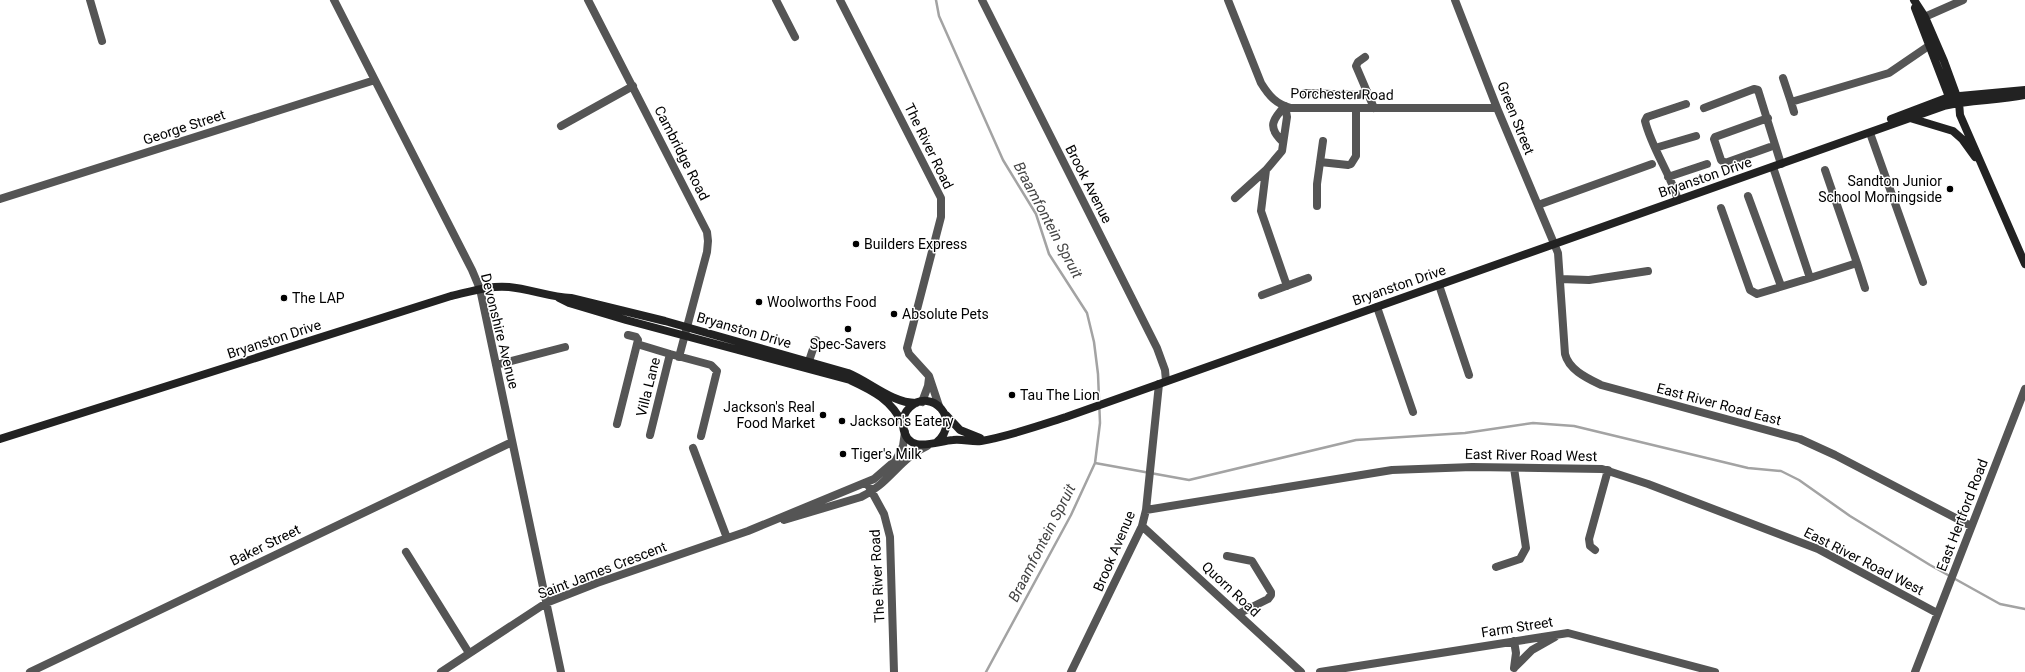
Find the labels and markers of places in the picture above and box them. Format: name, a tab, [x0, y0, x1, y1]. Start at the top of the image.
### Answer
place label: Sandton Junior School Morningside	[1818, 173, 1942, 205]
marker: Sandton Junior School Morningside	[1945, 184, 1955, 194]
place label: Builders Express	[864, 236, 967, 252]
marker: Builders Express	[851, 239, 861, 249]
place label: The LAP	[292, 290, 345, 306]
marker: The LAP	[279, 293, 289, 303]
place label: Woolworths Food	[767, 294, 877, 310]
marker: Woolworths Food	[754, 297, 764, 307]
place label: Absolute Pets	[902, 306, 989, 322]
marker: Absolute Pets	[889, 309, 899, 319]
marker: Spec-Savers	[843, 324, 853, 334]
place label: Spec-Savers	[810, 336, 886, 352]
place label: Tau The Lion	[1020, 387, 1100, 403]
marker: Tau The Lion	[1007, 390, 1017, 400]
place label: Jackson's Real Food Market	[723, 399, 815, 431]
marker: Jackson's Real Food Market	[818, 410, 828, 420]
place label: Jackson's Eatery	[850, 413, 954, 429]
marker: Jackson's Eatery	[837, 416, 847, 426]
place label: Tiger's Milk	[851, 446, 923, 462]
marker: Tiger's Milk	[838, 449, 848, 459]

